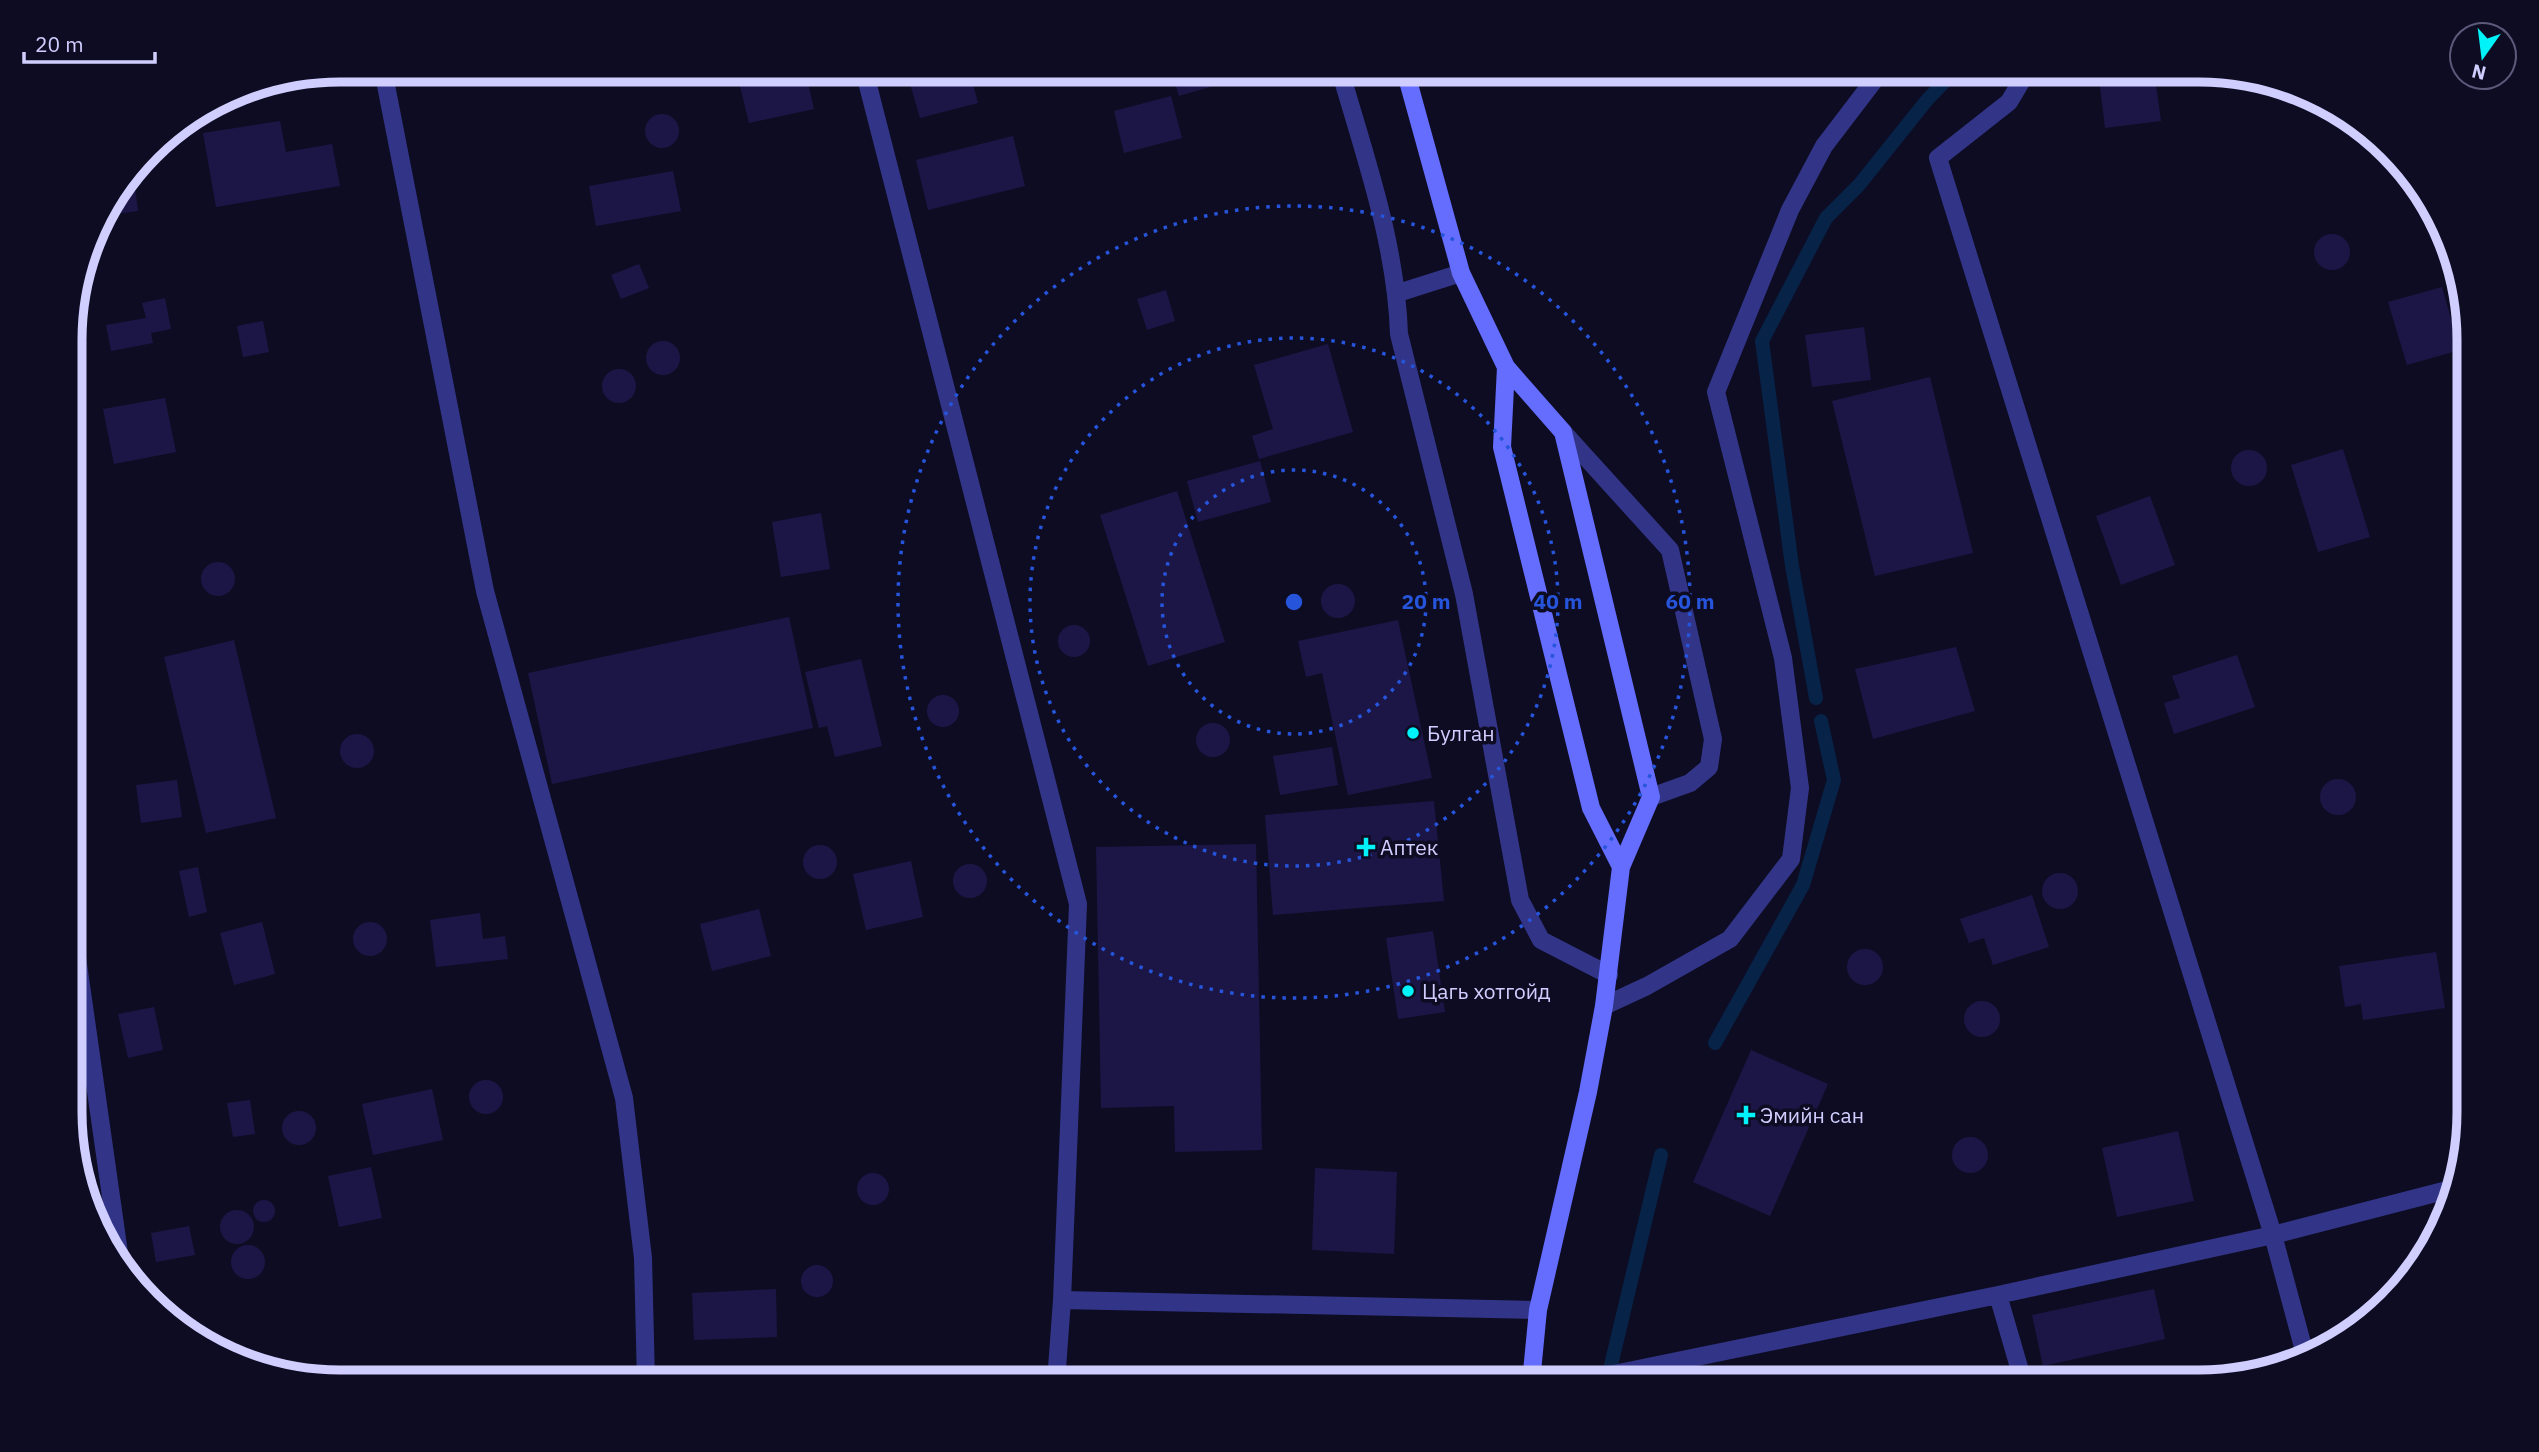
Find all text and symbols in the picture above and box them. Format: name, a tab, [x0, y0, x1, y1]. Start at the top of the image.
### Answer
scale bar	[24, 21, 156, 65]
north arrow	[2448, 21, 2518, 91]
text: 20 m	[35, 30, 84, 58]
text: N	[2469, 59, 2488, 86]
text: 20 m	[1402, 587, 1450, 615]
text: 40 m	[1534, 587, 1582, 615]
text: 60 m	[1666, 587, 1714, 615]
centre of rings	[1282, 590, 1306, 614]
place label: Булган	[1427, 719, 1495, 747]
marker: Булган	[1405, 725, 1421, 741]
place label: Аптек	[1380, 833, 1438, 861]
marker: Аптек	[1358, 839, 1374, 855]
place label: Цагь хотгойд	[1422, 977, 1551, 1005]
marker: Цагь хотгойд	[1400, 983, 1416, 999]
place label: Эмийн сан	[1760, 1101, 1864, 1129]
marker: Эмийн сан	[1738, 1107, 1754, 1123]

